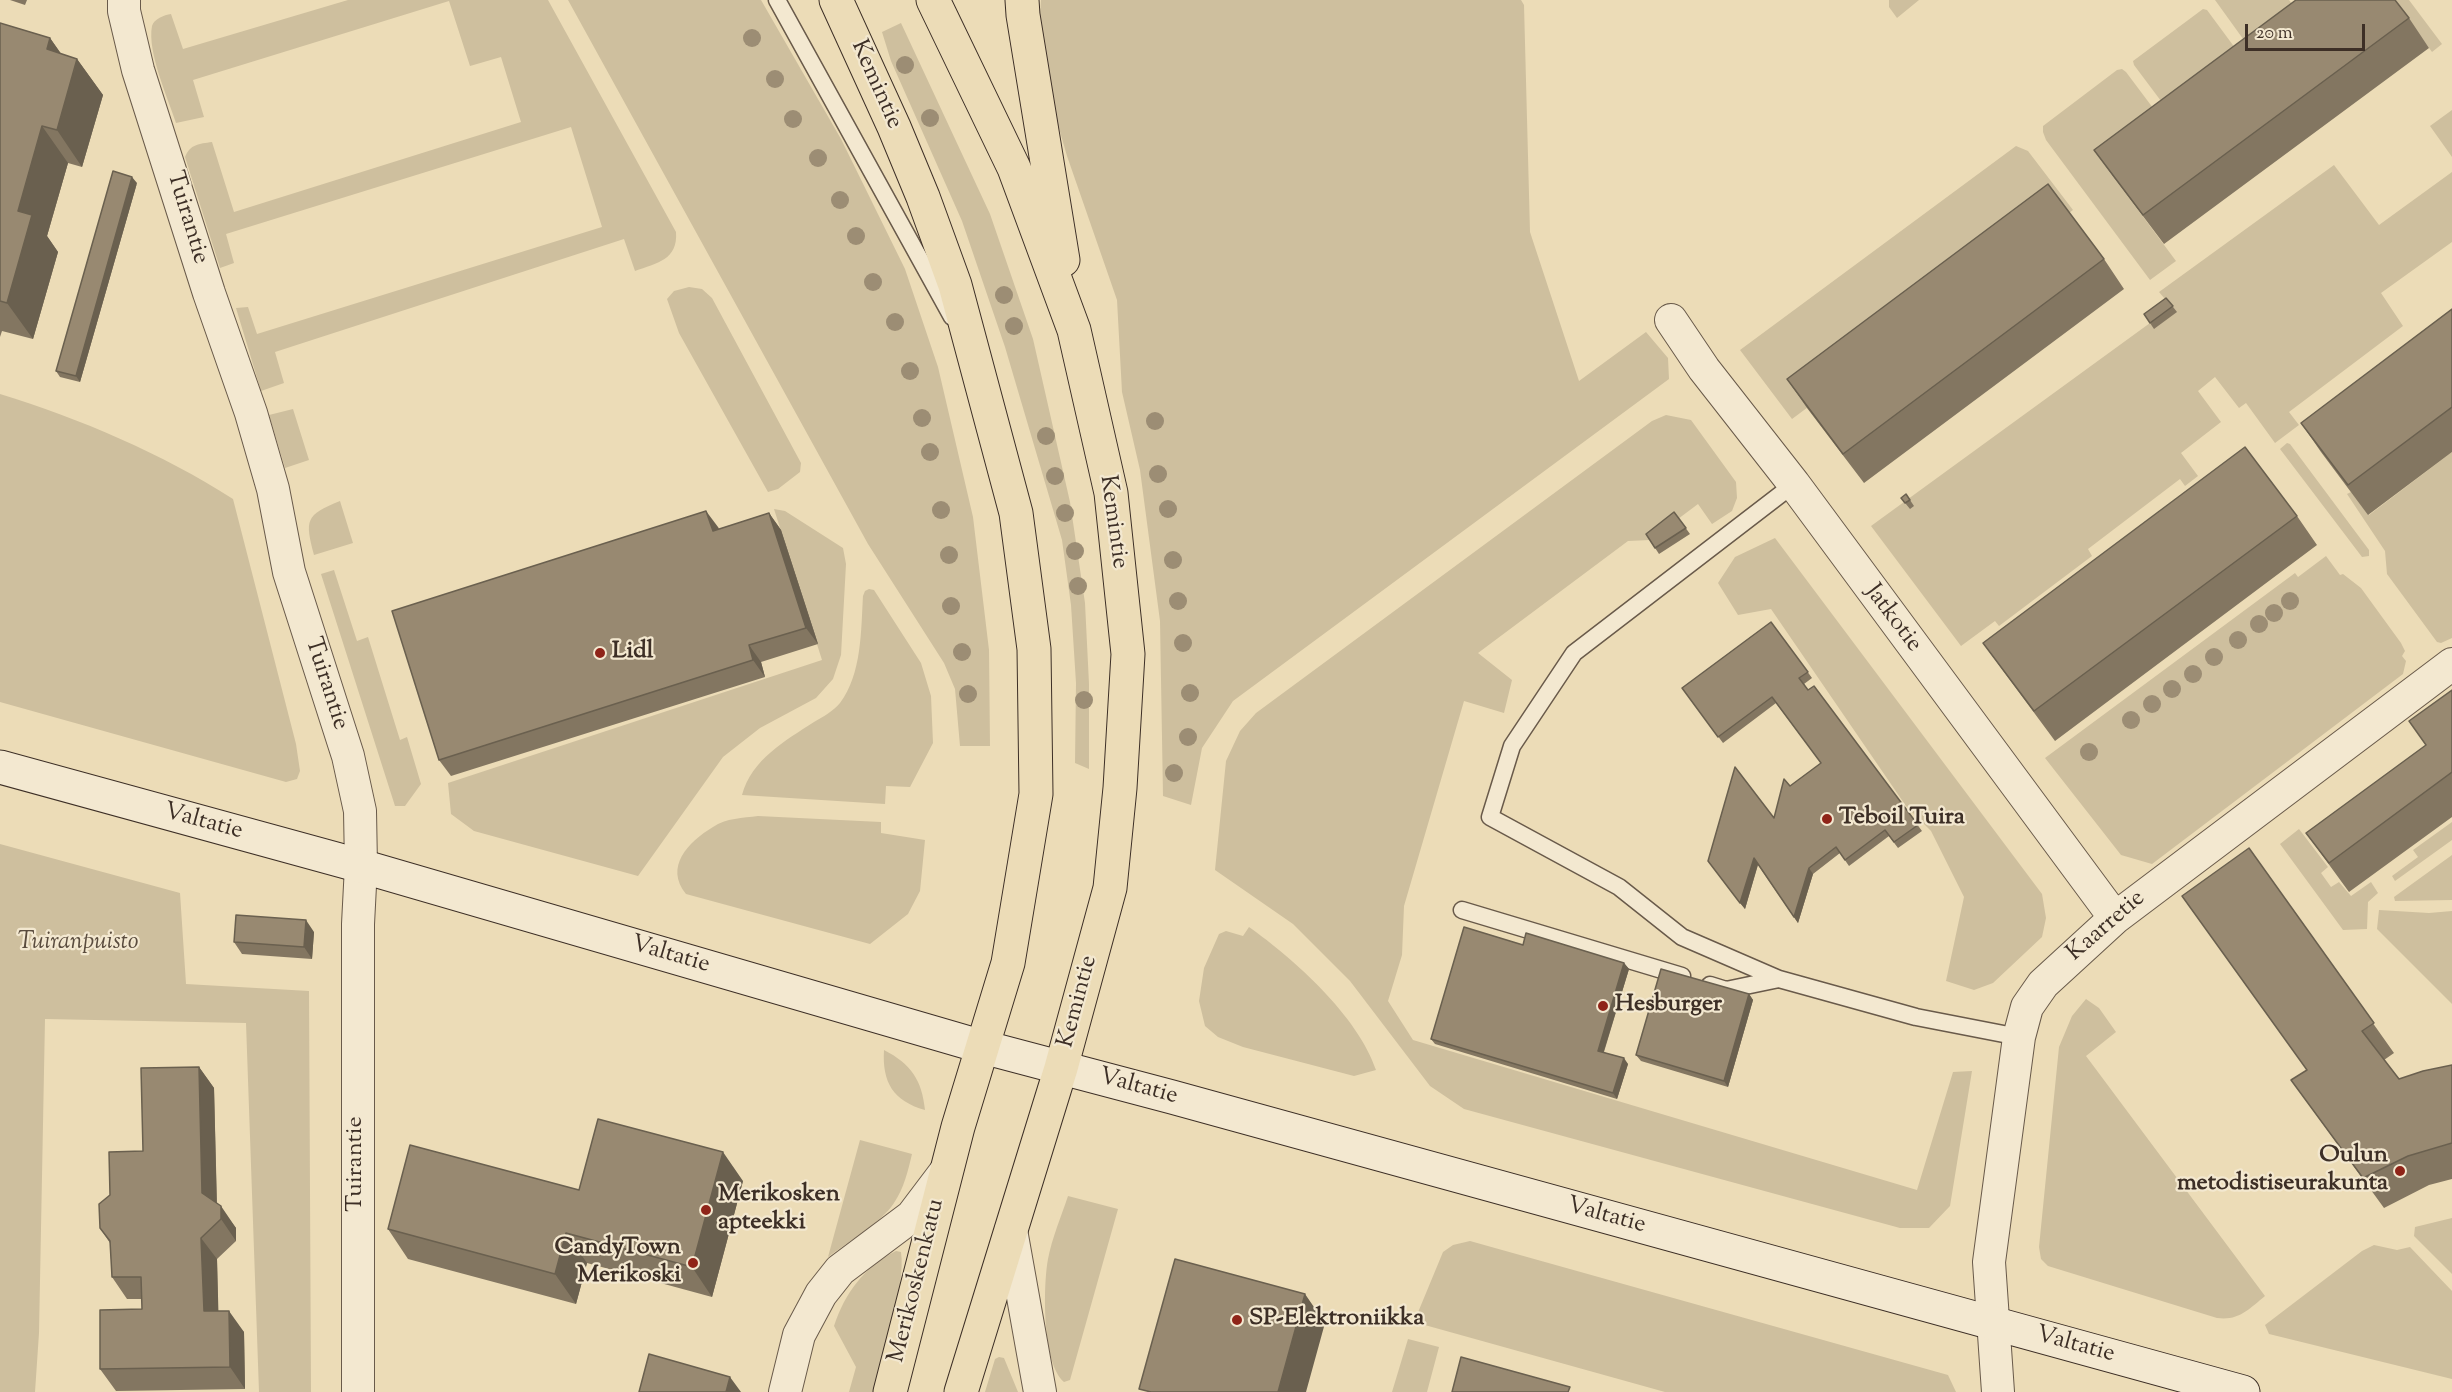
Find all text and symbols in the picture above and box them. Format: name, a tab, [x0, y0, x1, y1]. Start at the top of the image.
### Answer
scale bar	[2248, 12, 2368, 50]
text: 20 m	[2256, 21, 2293, 47]
street label: Kemintie	[843, 36, 907, 134]
street label: Tuirantie	[158, 168, 214, 268]
street label: Kemintie	[1091, 473, 1133, 571]
street label: Jatkotie	[1857, 579, 1927, 659]
street label: Tuirantie	[297, 634, 353, 734]
place label: Lidl	[612, 639, 653, 667]
marker: Lidl	[593, 646, 607, 660]
street label: Valtatie	[160, 799, 246, 847]
place label: Teboil Tuira	[1839, 805, 1965, 833]
marker: Teboil Tuira	[1820, 812, 1834, 826]
street label: Kaarretie	[2062, 885, 2152, 969]
park label: Tuiranpuisto	[18, 930, 138, 958]
street label: Valtatie	[627, 931, 713, 981]
street label: Kemintie	[1053, 953, 1105, 1051]
place label: Hesburger	[1615, 992, 1722, 1020]
marker: Hesburger	[1596, 999, 1610, 1013]
street label: Valtatie	[1095, 1064, 1181, 1112]
street label: Tuirantie	[343, 1116, 371, 1212]
place label: Oulun metodistiseurakunta	[2177, 1143, 2388, 1199]
marker: Oulun metodistiseurakunta	[2393, 1164, 2407, 1178]
place label: Merikosken apteekki	[718, 1182, 840, 1238]
street label: Valtatie	[1563, 1193, 1649, 1241]
street label: Merikoskenkatu	[884, 1196, 952, 1366]
marker: Merikosken apteekki	[699, 1203, 713, 1217]
place label: CandyTown Merikoski	[554, 1235, 681, 1291]
marker: CandyTown Merikoski	[686, 1256, 700, 1270]
place label: SP-Elektroniikka	[1249, 1306, 1424, 1334]
marker: SP-Elektroniikka	[1230, 1313, 1244, 1327]
street label: Valtatie	[2032, 1322, 2118, 1370]

